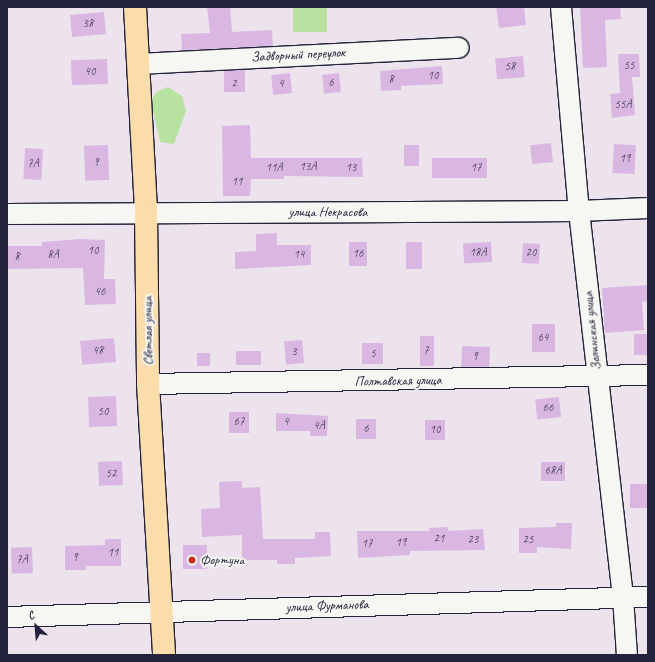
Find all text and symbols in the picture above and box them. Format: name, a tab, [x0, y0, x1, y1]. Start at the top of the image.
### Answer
house number: 38	[83, 17, 93, 31]
street label: Задворный переулок	[251, 44, 345, 66]
house number: 55	[624, 59, 634, 73]
house number: 58	[505, 60, 515, 74]
house number: 40	[85, 65, 95, 79]
house number: 10	[428, 69, 438, 83]
house number: 8	[388, 73, 394, 87]
house number: 6	[328, 76, 334, 90]
house number: 2	[231, 77, 237, 91]
house number: 4	[278, 77, 284, 91]
house number: 55А	[615, 98, 631, 112]
house number: 19	[620, 152, 630, 166]
house number: 9	[93, 156, 99, 170]
house number: 7А	[27, 157, 39, 171]
house number: 13А	[300, 160, 316, 174]
house number: 11А	[266, 161, 282, 175]
house number: 13	[346, 161, 356, 175]
house number: 17	[471, 161, 481, 175]
house number: 11	[232, 175, 242, 189]
street label: улица Некрасова	[288, 204, 368, 220]
house number: 10	[88, 244, 98, 258]
house number: 18А	[470, 246, 486, 260]
house number: 20	[526, 246, 536, 260]
house number: 16	[353, 247, 363, 261]
house number: 8А	[47, 248, 59, 262]
house number: 14	[294, 248, 304, 262]
house number: 8	[14, 250, 20, 264]
house number: 46	[95, 285, 105, 299]
street label: Золинская улица	[579, 290, 605, 372]
street label: Светлая улица	[139, 296, 157, 366]
house number: 64	[538, 331, 548, 345]
house number: 48	[93, 344, 103, 358]
house number: 7	[423, 344, 429, 358]
house number: 3	[291, 345, 297, 359]
house number: 5	[370, 347, 376, 361]
house number: 9	[472, 350, 478, 364]
street label: Полтавская улица	[354, 372, 442, 390]
house number: 66	[543, 401, 553, 415]
house number: 50	[98, 405, 108, 419]
house number: 67	[234, 415, 244, 429]
house number: 4	[283, 415, 289, 429]
house number: 4А	[313, 419, 325, 433]
house number: 6	[363, 422, 369, 436]
house number: 10	[430, 423, 440, 437]
house number: 68А	[545, 464, 561, 478]
house number: 52	[106, 467, 116, 481]
house number: 21	[434, 532, 444, 546]
house number: 23	[468, 533, 478, 547]
house number: 25	[523, 533, 533, 547]
house number: 19	[396, 536, 406, 550]
house number: 17	[362, 537, 372, 551]
house number: 11	[108, 546, 118, 560]
house number: 9	[72, 551, 78, 565]
place label: Фортуна	[200, 552, 244, 568]
house number: 7А	[16, 553, 28, 567]
marker: Фортуна	[187, 555, 197, 565]
street label: улица Фурманова	[285, 596, 369, 616]
north arrow	[16, 606, 56, 646]
text: С	[25, 608, 36, 623]

